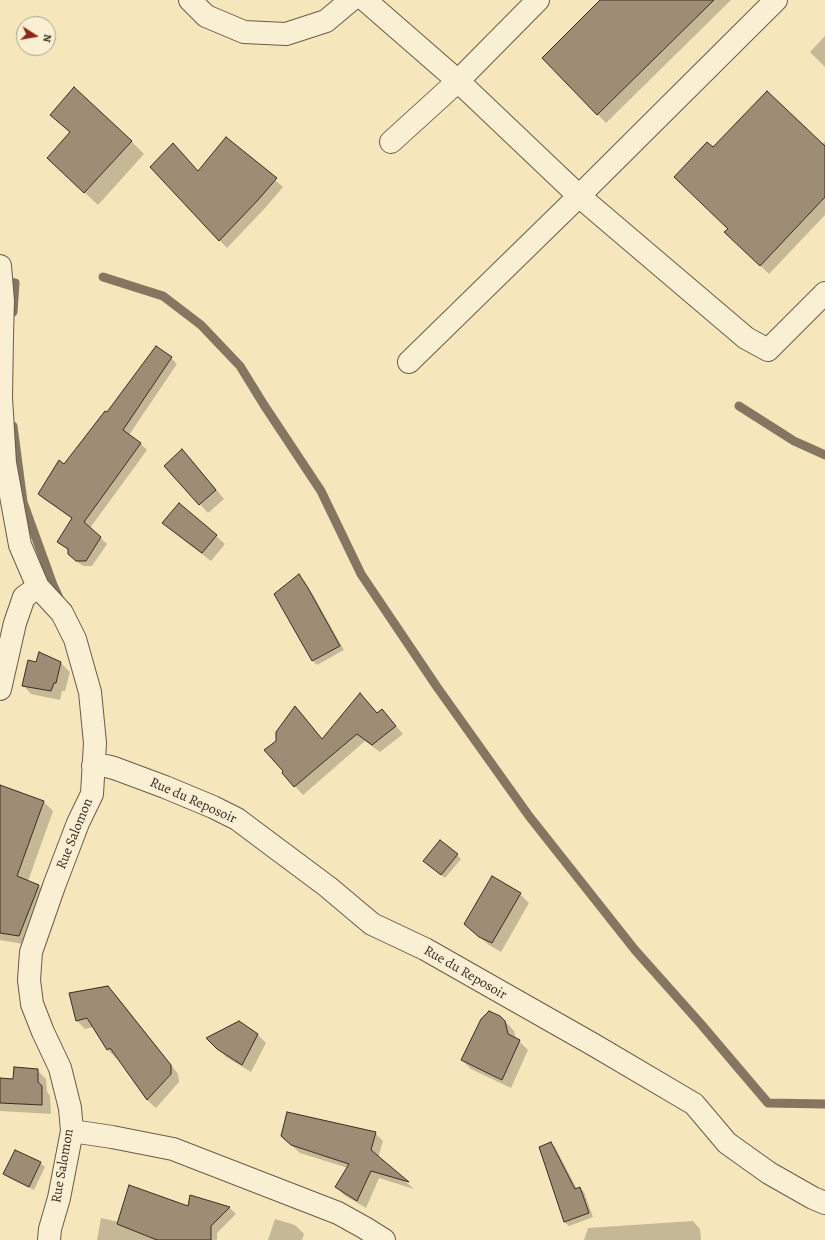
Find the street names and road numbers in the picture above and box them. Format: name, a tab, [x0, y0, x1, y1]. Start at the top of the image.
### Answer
street label: Rue du Reposoir	[147, 774, 239, 828]
street label: Rue Salomon	[53, 796, 97, 872]
street label: Rue du Reposoir	[420, 942, 510, 1004]
street label: Rue Salomon	[48, 1128, 78, 1204]

